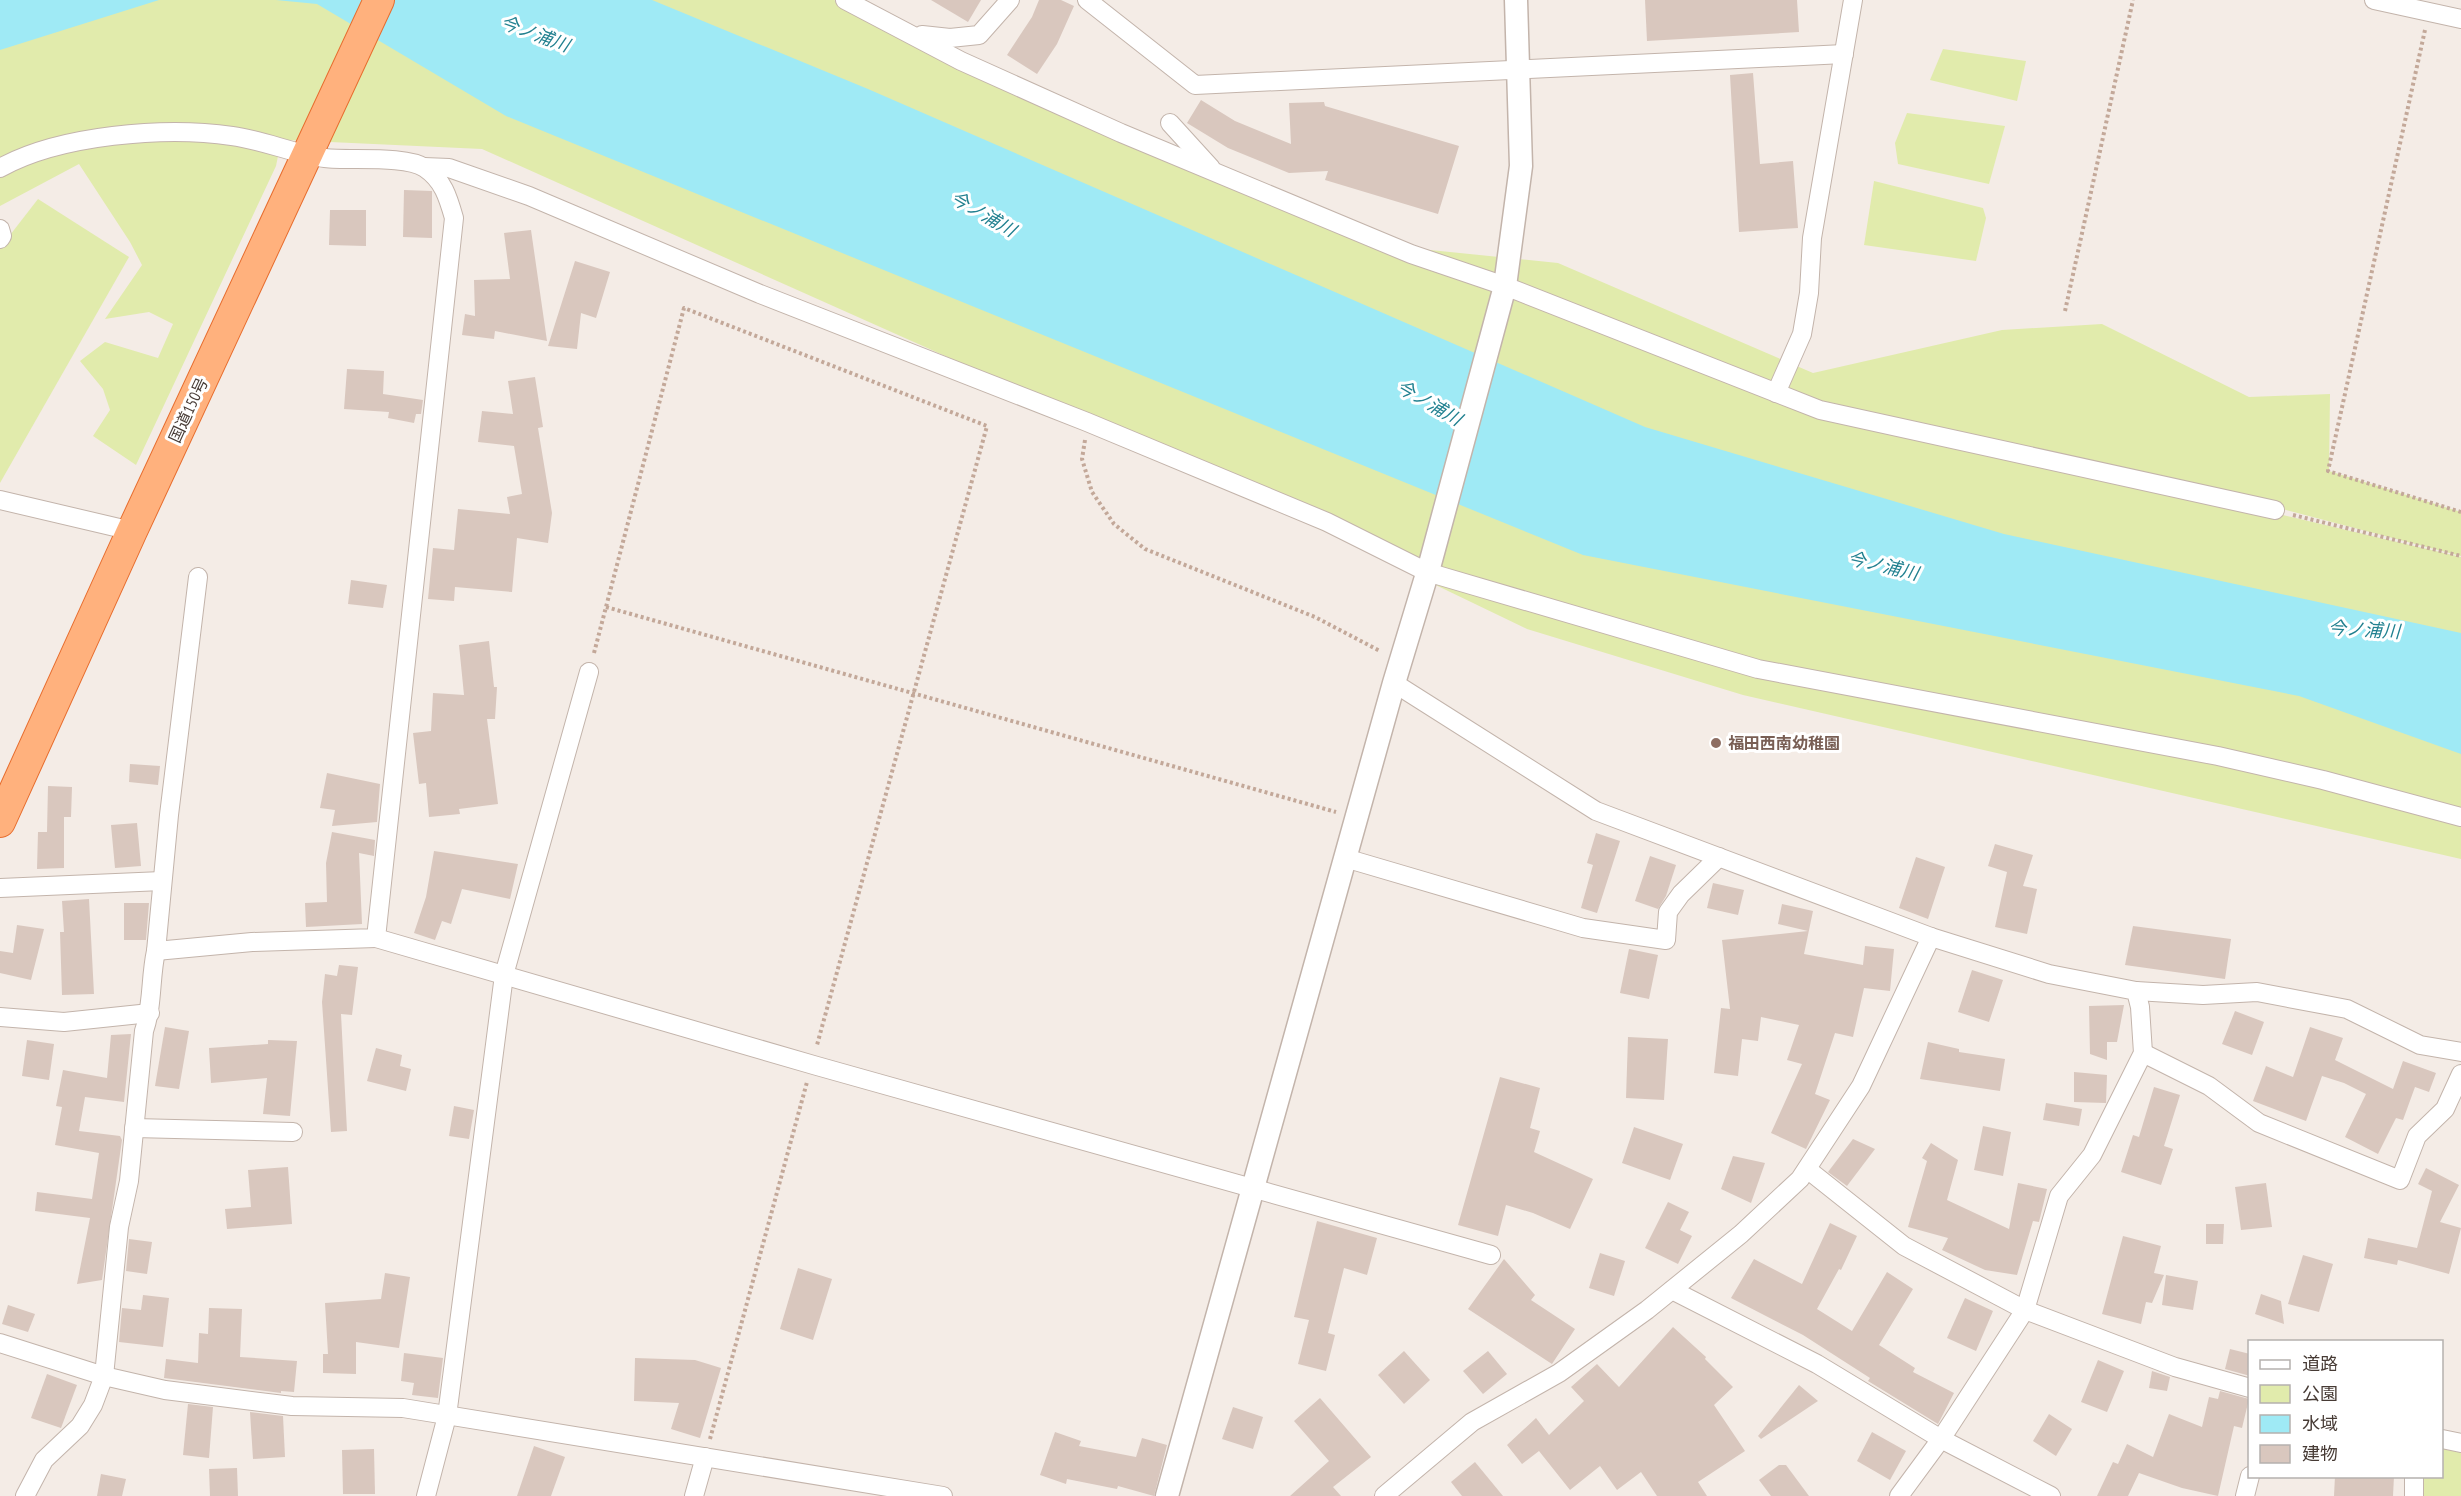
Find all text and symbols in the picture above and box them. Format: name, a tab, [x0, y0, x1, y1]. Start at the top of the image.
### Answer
water label: 今ノ浦川	[497, 10, 575, 57]
water label: 今ノ浦川	[946, 186, 1022, 243]
street label: 国道150号	[164, 374, 212, 446]
water label: 今ノ浦川	[1392, 375, 1468, 432]
water label: 今ノ浦川	[1845, 546, 1923, 585]
water label: 今ノ浦川	[2327, 616, 2403, 643]
place label: 福田西南幼稚園	[1728, 733, 1840, 753]
marker: 福田西南幼稚園	[1709, 736, 1723, 750]
legend	[2248, 1340, 2443, 1478]
text: 道路	[2302, 1352, 2338, 1375]
text: 公園	[2302, 1382, 2338, 1405]
text: 水域	[2302, 1412, 2338, 1435]
text: 建物	[2302, 1442, 2338, 1465]

